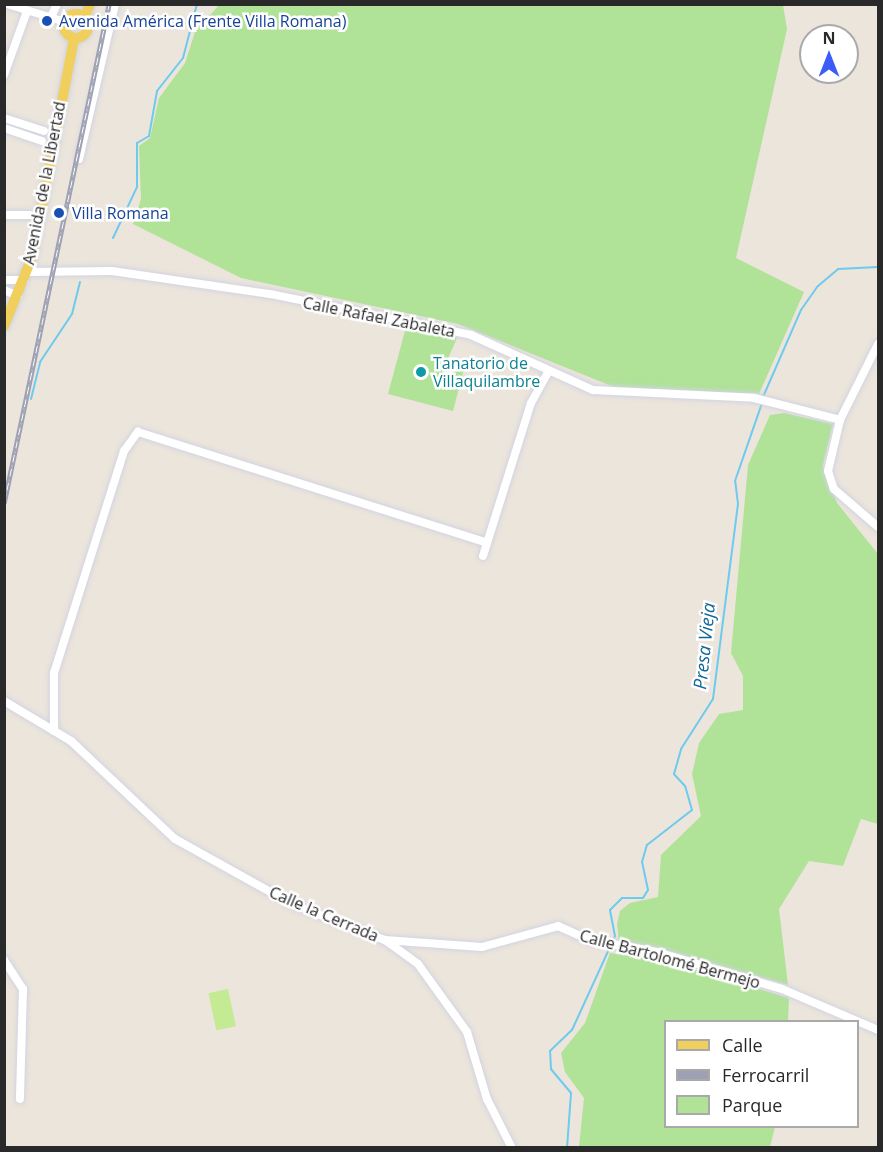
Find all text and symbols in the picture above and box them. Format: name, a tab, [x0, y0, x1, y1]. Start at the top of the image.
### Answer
place label: Avenida América (Frente Villa Romana)	[59, 11, 346, 31]
marker: Avenida América (Frente Villa Romana)	[40, 14, 54, 28]
north arrow	[799, 24, 859, 84]
text: N	[822, 27, 836, 49]
street label: Avenida de la Libertad	[19, 100, 69, 266]
place label: Villa Romana	[72, 203, 169, 223]
marker: Villa Romana	[50, 204, 68, 222]
street label: Calle Rafael Zabaleta	[301, 293, 457, 341]
place label: Tanatorio de Villaquilambre	[433, 353, 540, 391]
marker: Tanatorio de Villaquilambre	[414, 365, 428, 379]
water label: Presa Vieja	[689, 602, 719, 690]
street label: Calle la Cerrada	[266, 882, 382, 946]
street label: Calle Bartolomé Bermejo	[578, 926, 762, 992]
legend	[664, 1020, 859, 1128]
text: Calle	[722, 1033, 763, 1057]
text: Ferrocarril	[722, 1063, 809, 1087]
text: Parque	[722, 1093, 782, 1117]

